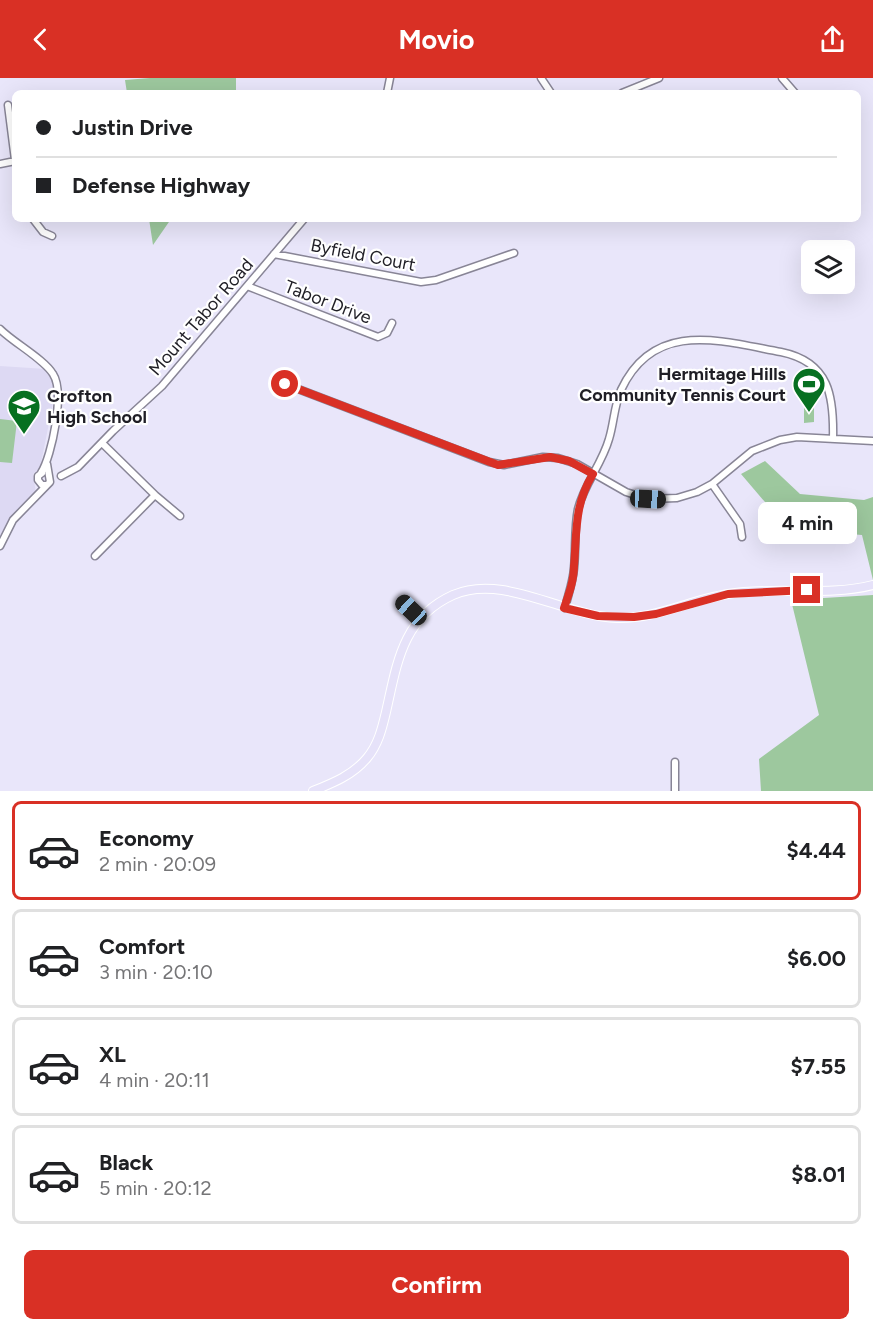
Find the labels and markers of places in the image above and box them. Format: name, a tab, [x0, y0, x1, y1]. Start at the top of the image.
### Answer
place label: Hermitage Hills Community Tennis Court	[579, 363, 787, 406]
sports icon: Hermitage Hills Community Tennis Court	[791, 366, 827, 413]
place label: Crofton High School	[47, 385, 147, 428]
school or university icon: Crofton High School	[6, 388, 42, 435]

